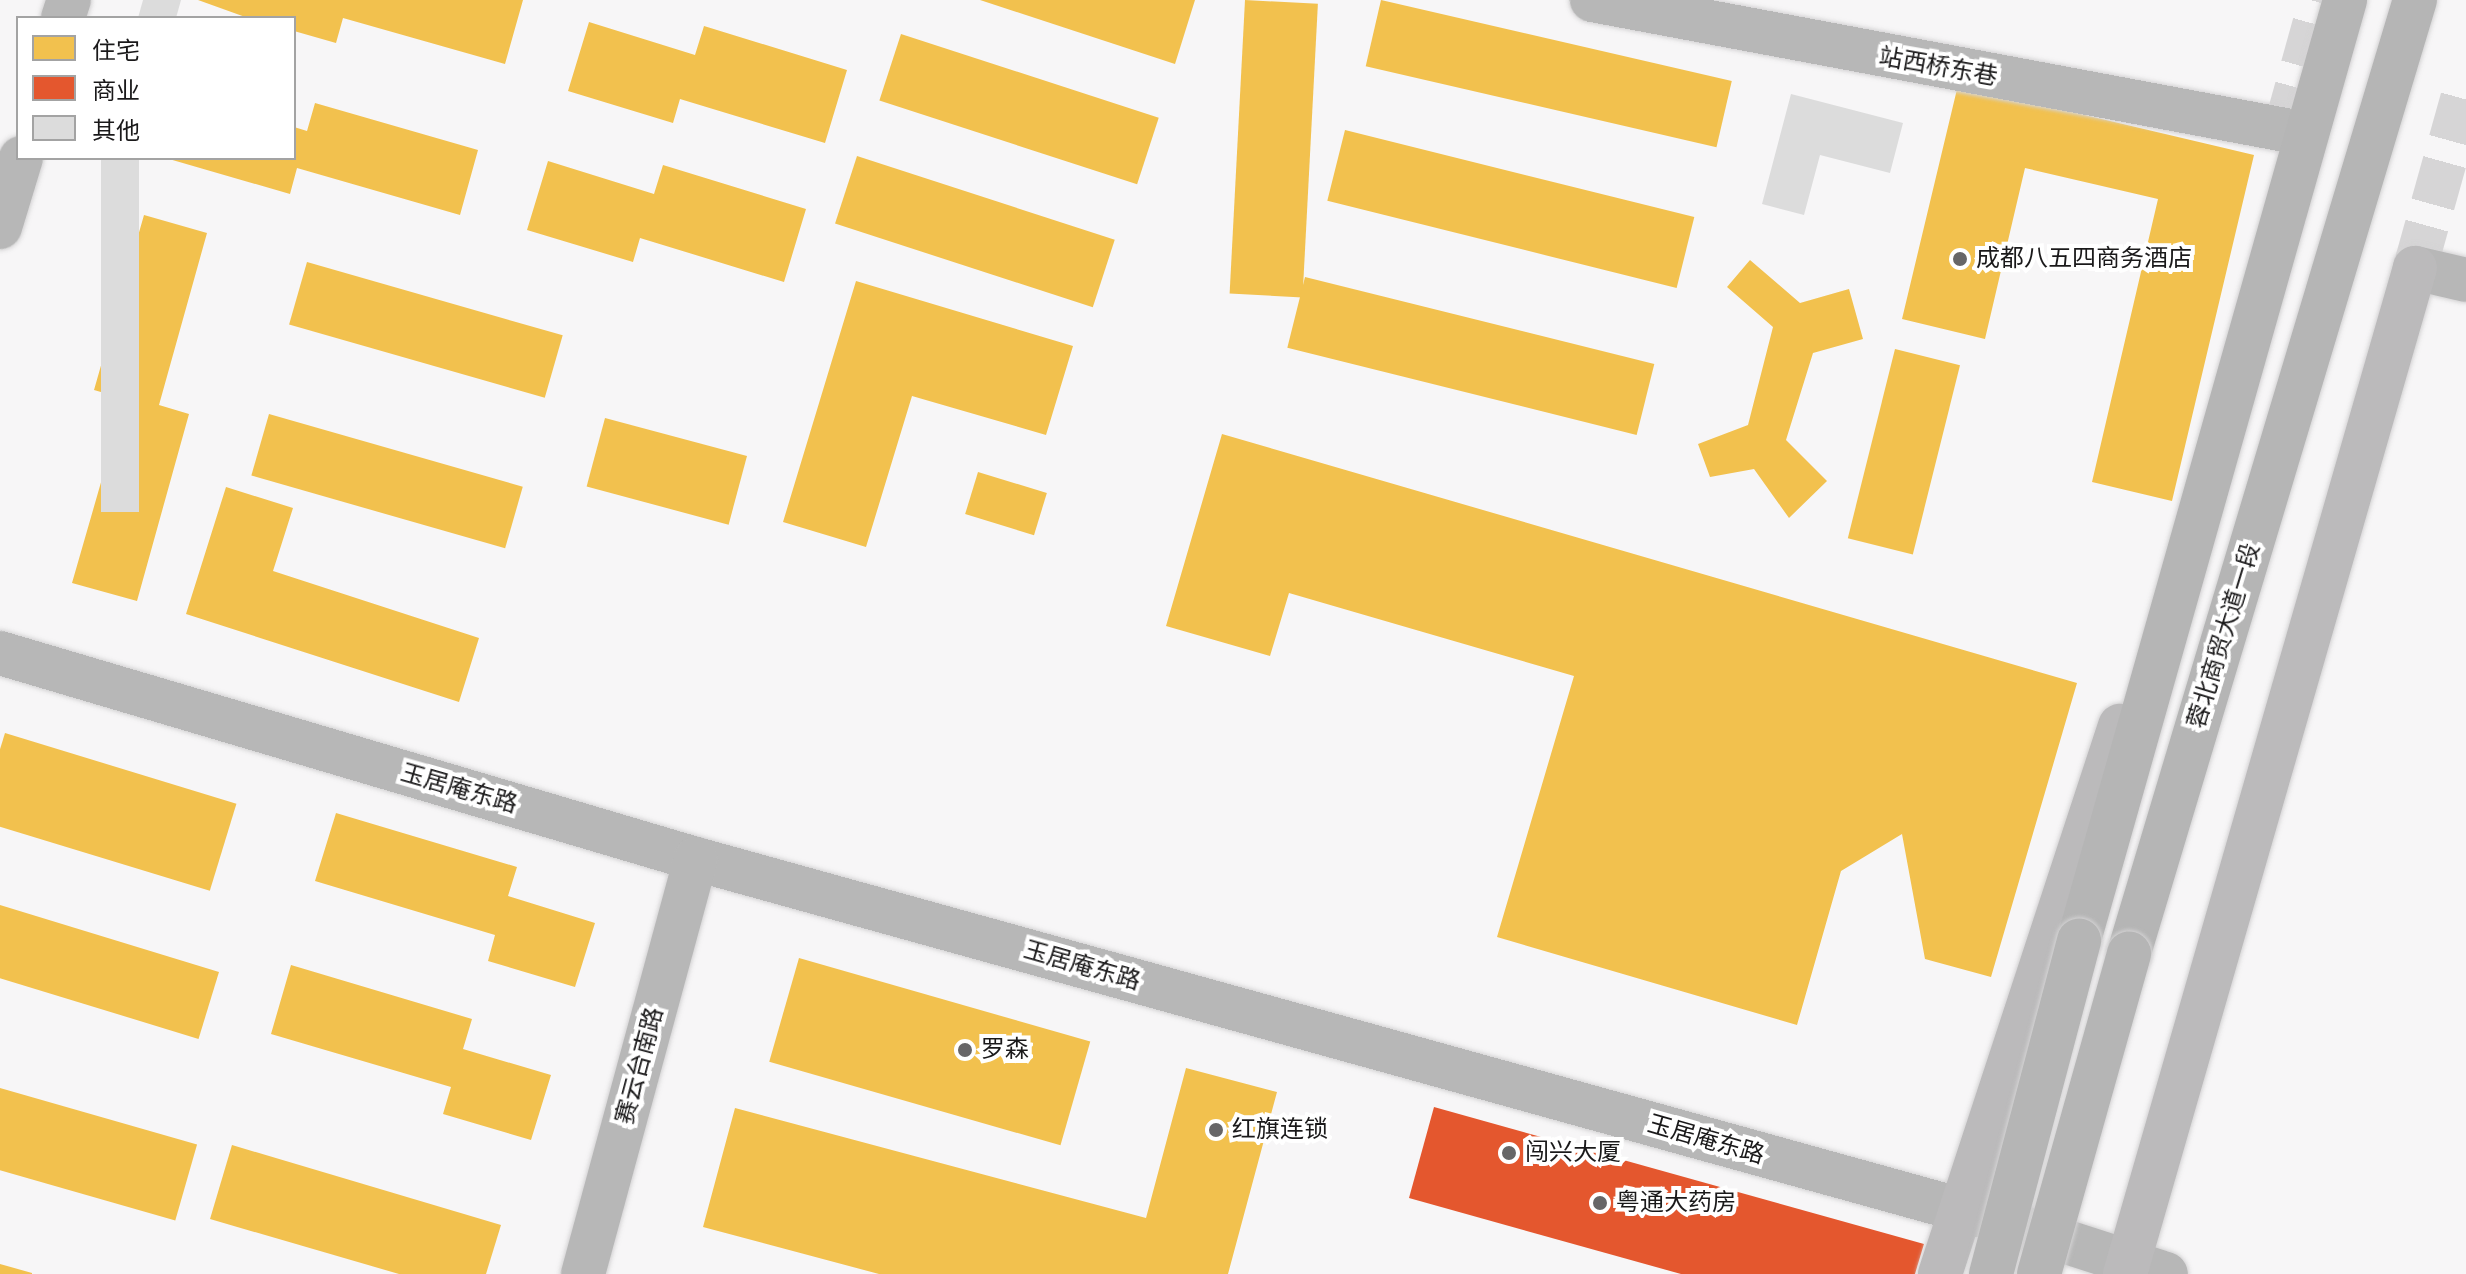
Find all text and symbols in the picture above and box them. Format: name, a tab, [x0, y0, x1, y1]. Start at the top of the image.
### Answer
legend	[16, 16, 296, 160]
text: 住宅	[92, 37, 140, 65]
street label: 站西桥东巷	[1876, 42, 2000, 92]
text: 商业	[92, 77, 140, 105]
text: 其他	[92, 117, 140, 145]
place label: 成都八五四商务酒店	[1976, 245, 2192, 273]
marker: 成都八五四商务酒店	[1951, 250, 1969, 268]
street label: 蓉北商贸大道一段	[2182, 540, 2266, 732]
street label: 玉居庵东路	[397, 759, 521, 819]
street label: 玉居庵东路	[1020, 936, 1144, 996]
street label: 赛云台南路	[611, 1004, 669, 1128]
place label: 罗森	[981, 1036, 1029, 1064]
marker: 罗森	[956, 1041, 974, 1059]
street label: 玉居庵东路	[1644, 1110, 1768, 1170]
place label: 红旗连锁	[1232, 1116, 1328, 1144]
marker: 红旗连锁	[1207, 1121, 1225, 1139]
place label: 闯兴大厦	[1525, 1139, 1621, 1167]
marker: 闯兴大厦	[1500, 1144, 1518, 1162]
place label: 粤通大药房	[1616, 1189, 1736, 1217]
marker: 粤通大药房	[1591, 1194, 1609, 1212]

